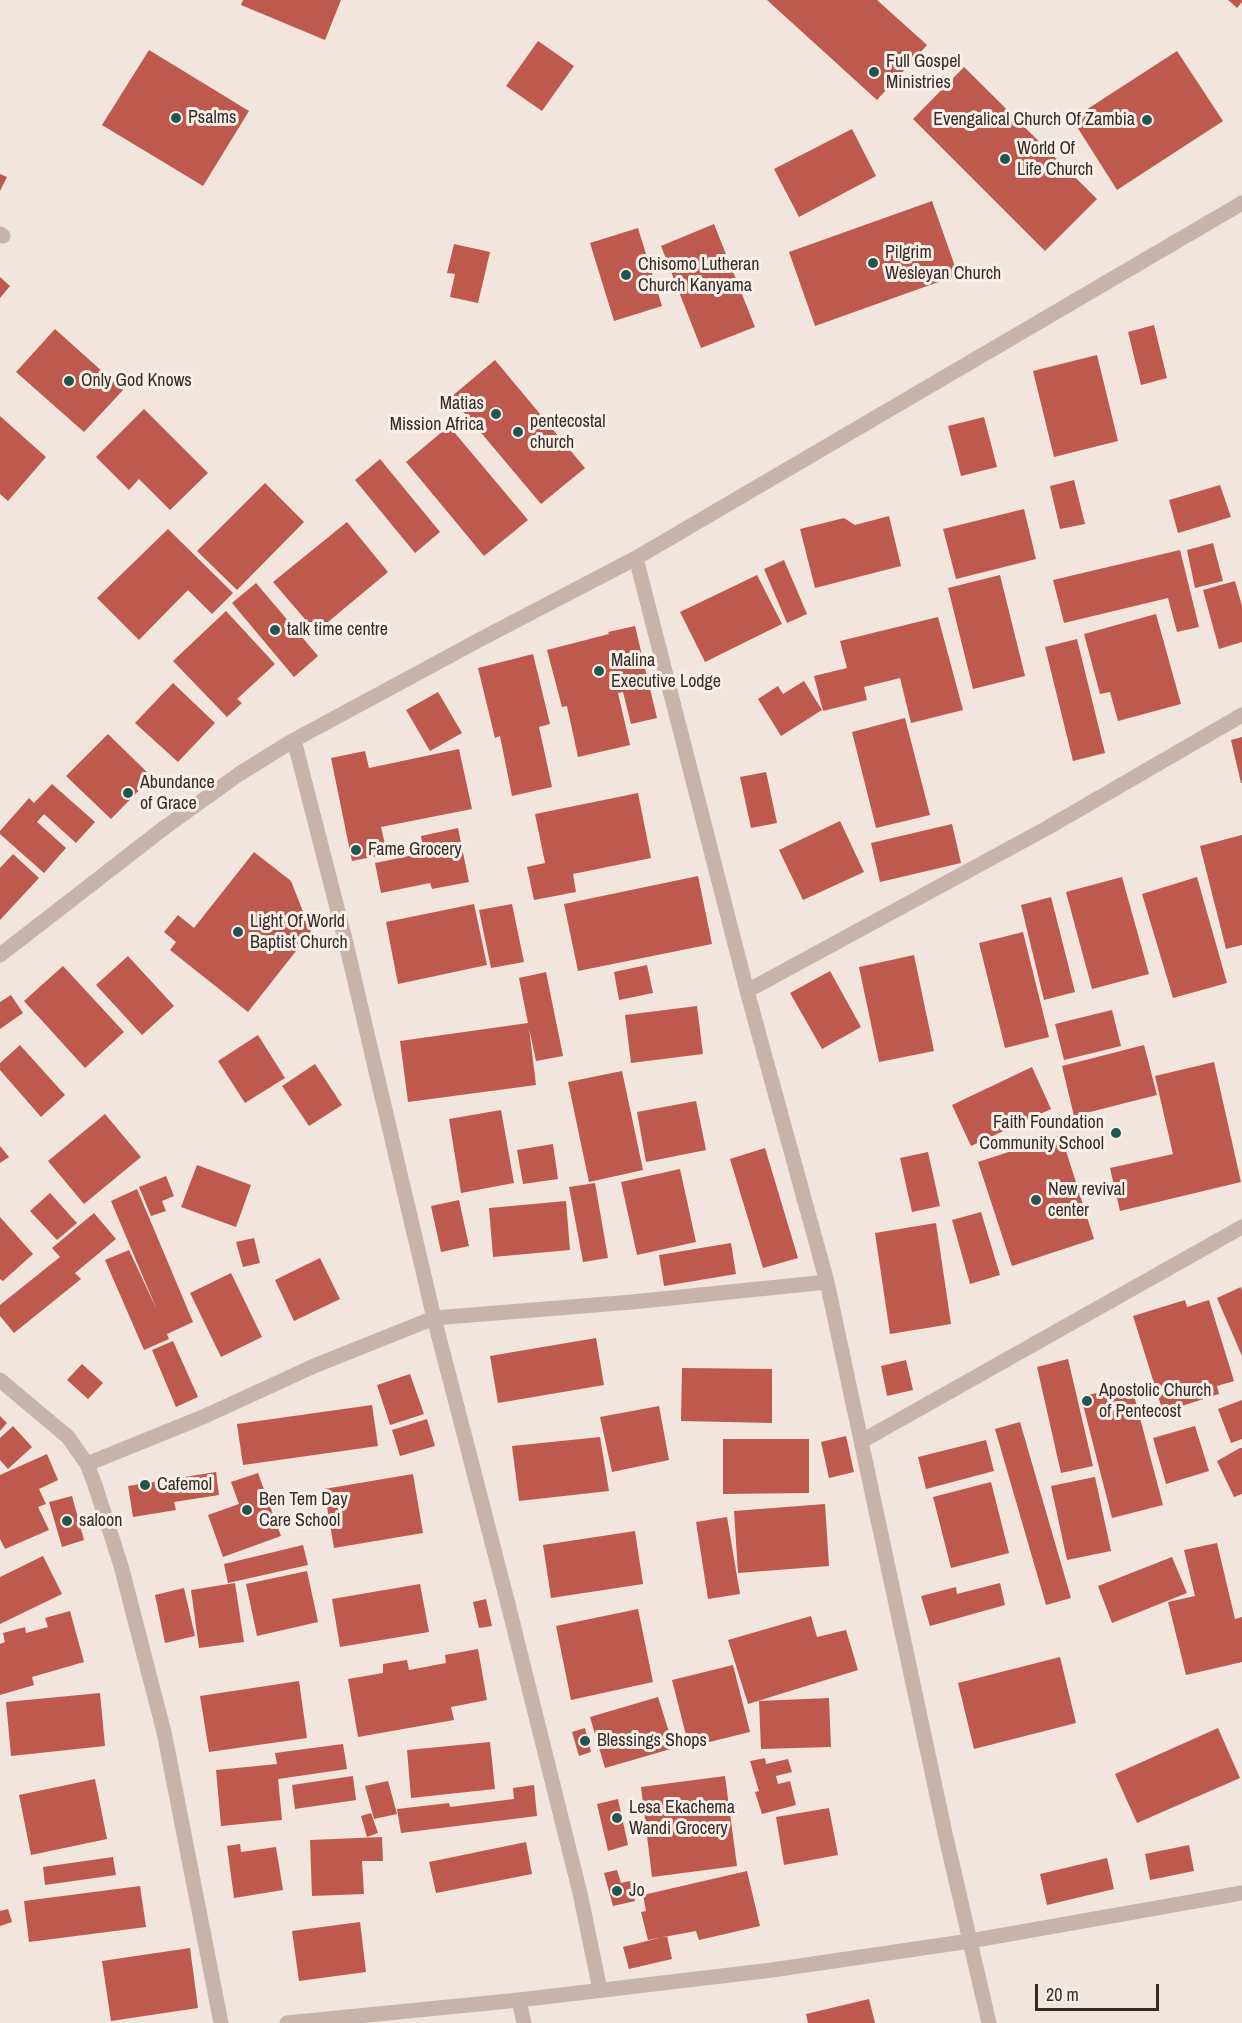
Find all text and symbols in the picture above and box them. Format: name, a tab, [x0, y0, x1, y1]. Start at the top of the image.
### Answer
place label: Full Gospel Ministries	[886, 51, 961, 94]
marker: Full Gospel Ministries	[867, 65, 881, 79]
place label: Psalms	[188, 107, 236, 129]
place label: Evengalical Church Of Zambia	[933, 109, 1135, 131]
marker: Psalms	[169, 111, 183, 125]
marker: Evengalical Church Of Zambia	[1140, 113, 1154, 127]
place label: World Of Life Church	[1017, 138, 1093, 180]
marker: World Of Life Church	[998, 152, 1012, 166]
place label: Pilgrim Wesleyan Church	[885, 242, 1001, 284]
place label: Chisomo Lutheran Church Kanyama	[638, 254, 759, 296]
marker: Pilgrim Wesleyan Church	[866, 256, 880, 270]
marker: Chisomo Lutheran Church Kanyama	[619, 268, 633, 282]
place label: Only God Knows	[81, 370, 192, 392]
marker: Only God Knows	[62, 374, 76, 388]
place label: Matias Mission Africa	[390, 393, 484, 436]
marker: Matias Mission Africa	[489, 407, 503, 421]
place label: pentecostal church	[530, 411, 605, 454]
marker: pentecostal church	[511, 425, 525, 439]
place label: talk time centre	[287, 619, 388, 641]
marker: talk time centre	[268, 623, 282, 637]
place label: Malina Executive Lodge	[611, 650, 721, 692]
marker: Malina Executive Lodge	[592, 664, 606, 678]
place label: Abundance of Grace	[140, 772, 215, 814]
marker: Abundance of Grace	[121, 786, 135, 800]
place label: Fame Grocery	[368, 839, 462, 861]
marker: Fame Grocery	[349, 843, 363, 857]
place label: Light Of World Baptist Church	[250, 911, 348, 954]
marker: Light Of World Baptist Church	[231, 925, 245, 939]
place label: Faith Foundation Community School	[979, 1112, 1104, 1154]
marker: Faith Foundation Community School	[1109, 1126, 1123, 1140]
place label: New revival center	[1048, 1179, 1125, 1222]
marker: New revival center	[1029, 1193, 1043, 1207]
place label: Apostolic Church of Pentecost	[1099, 1380, 1211, 1422]
marker: Apostolic Church of Pentecost	[1080, 1394, 1094, 1408]
place label: Cafemol	[157, 1474, 212, 1496]
marker: Cafemol	[138, 1478, 152, 1492]
place label: Ben Tem Day Care School	[259, 1489, 348, 1532]
marker: Ben Tem Day Care School	[240, 1503, 254, 1517]
place label: saloon	[79, 1510, 122, 1532]
marker: saloon	[60, 1514, 74, 1528]
place label: Blessings Shops	[597, 1730, 707, 1752]
marker: Blessings Shops	[578, 1734, 592, 1748]
place label: Lesa Ekachema Wandi Grocery	[629, 1797, 735, 1840]
marker: Lesa Ekachema Wandi Grocery	[610, 1811, 624, 1825]
place label: Jo	[629, 1880, 645, 1902]
marker: Jo	[610, 1884, 624, 1898]
scale bar	[1038, 1972, 1162, 2010]
text: 20 m	[1046, 1982, 1079, 2007]

